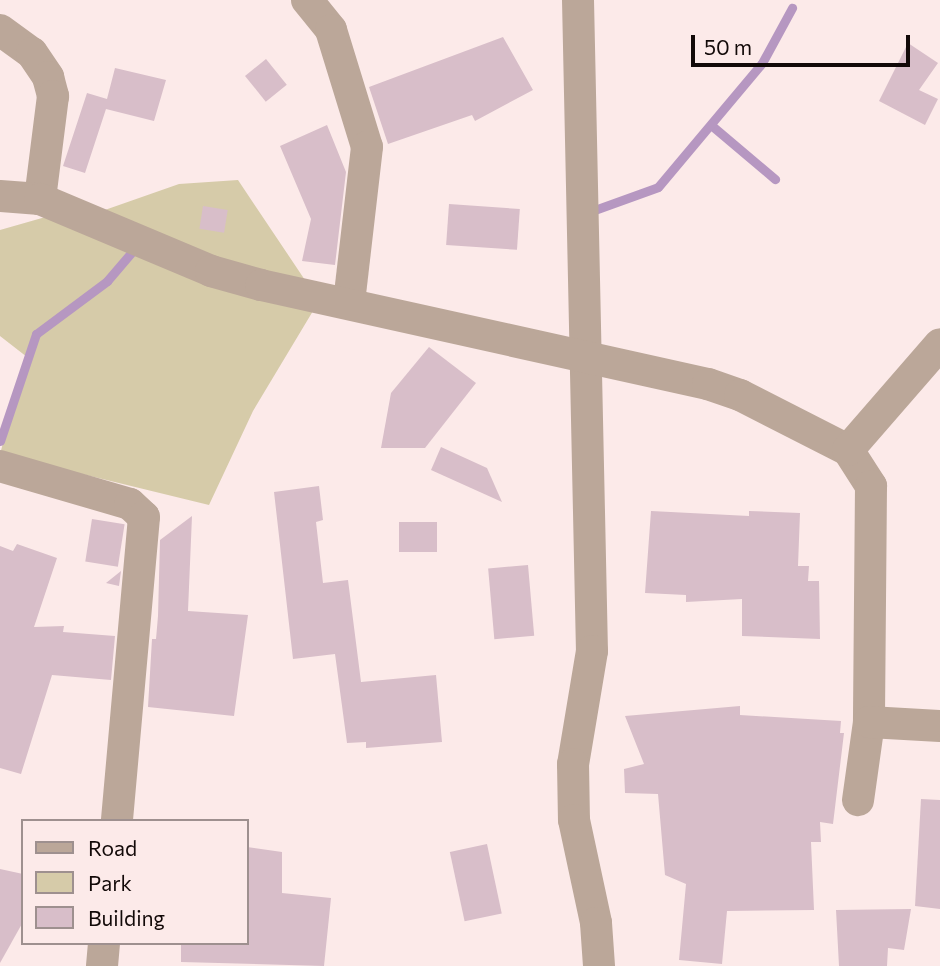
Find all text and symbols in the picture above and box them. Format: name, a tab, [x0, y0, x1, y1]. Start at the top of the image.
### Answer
scale bar	[695, 21, 914, 65]
text: 50 m	[704, 34, 752, 59]
legend	[21, 819, 248, 945]
text: Road	[88, 835, 137, 860]
text: Park	[88, 870, 132, 895]
text: Building	[88, 905, 165, 930]

